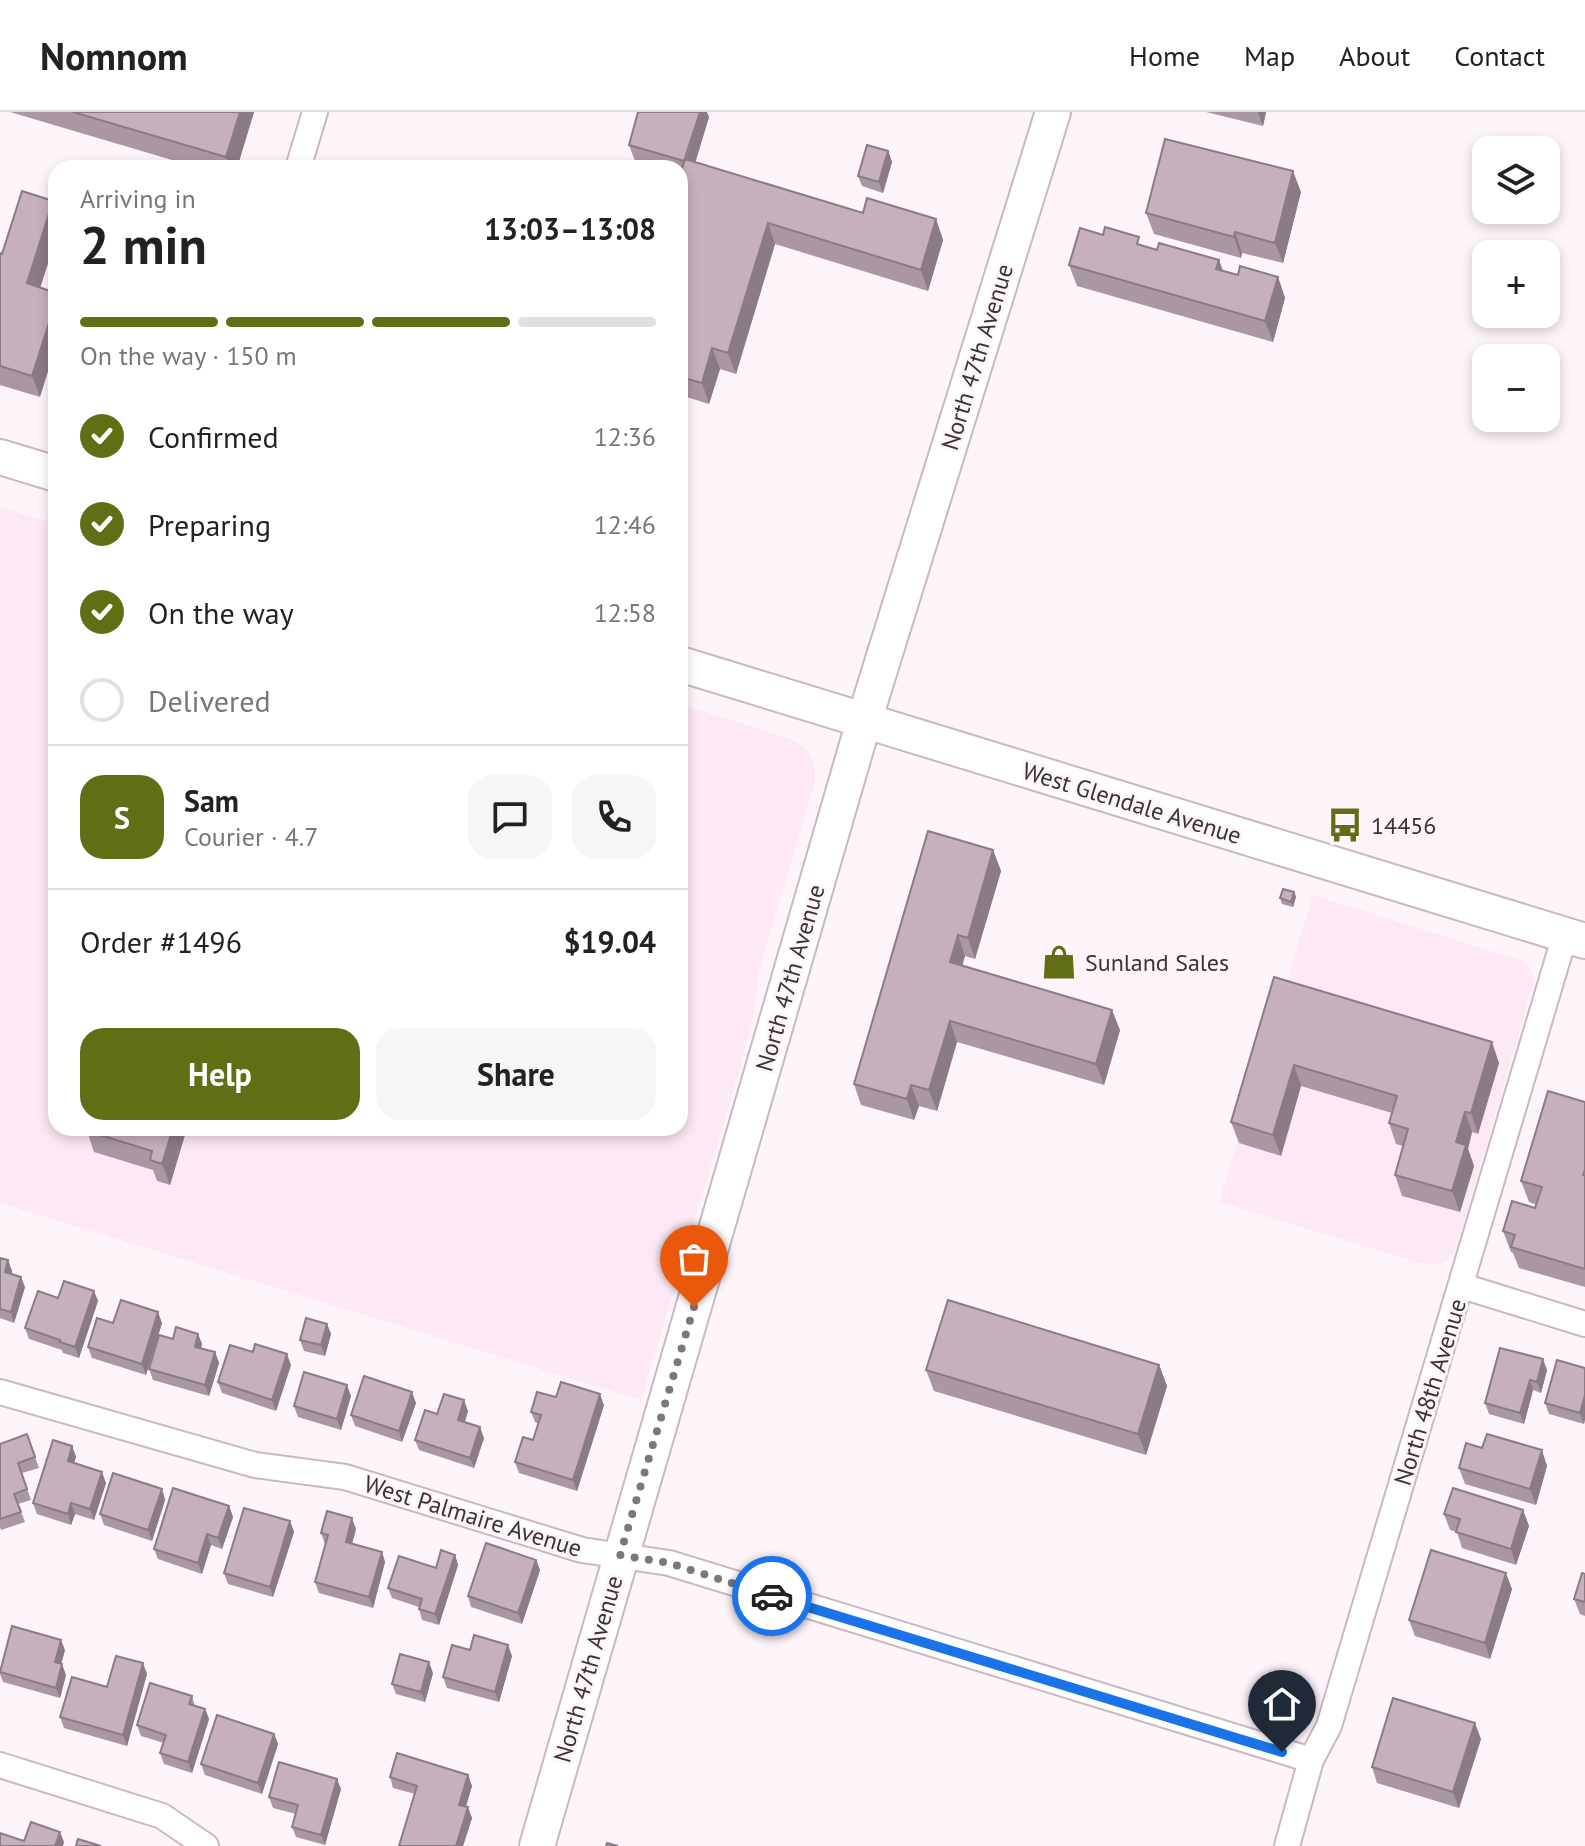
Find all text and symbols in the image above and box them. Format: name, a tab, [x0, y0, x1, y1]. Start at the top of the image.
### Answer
text: Nomnom	[40, 31, 188, 80]
text: Home	[1129, 37, 1200, 74]
text: Map	[1244, 37, 1295, 74]
text: About	[1339, 37, 1410, 74]
text: Contact	[1454, 37, 1545, 74]
map controls	[1472, 136, 1560, 432]
button: layers	[1472, 136, 1560, 224]
text: Arriving in	[80, 182, 196, 215]
text: 13:03–13:08	[484, 209, 656, 248]
text: 2 min	[80, 211, 207, 278]
button: +	[1472, 240, 1560, 328]
street label: North 47th Avenue	[934, 260, 1020, 454]
text: On the way · 150 m	[80, 339, 297, 372]
button: −	[1472, 344, 1560, 432]
icon: check	[80, 414, 124, 458]
text: Confirmed	[148, 417, 279, 456]
text: 12:36	[594, 420, 656, 453]
icon: check	[80, 502, 124, 546]
text: Preparing	[148, 505, 271, 544]
text: 12:46	[594, 508, 656, 541]
icon: check	[80, 590, 124, 634]
text: On the way	[148, 593, 294, 632]
text: 12:58	[594, 596, 656, 629]
text: Delivered	[148, 681, 271, 720]
street label: West Glendale Avenue	[1019, 755, 1245, 851]
button: chat	[468, 775, 552, 859]
button: phone	[572, 775, 656, 859]
text: Sam	[184, 781, 239, 820]
text: S	[114, 798, 130, 837]
bus stop icon: 14456	[1326, 806, 1364, 844]
place label: 14456	[1371, 810, 1436, 841]
text: Courier · 4.7	[184, 820, 318, 853]
street label: North 47th Avenue	[748, 881, 832, 1075]
text: Order #1496	[80, 922, 242, 961]
text: $19.04	[564, 922, 656, 961]
shop icon: Sunland Sales	[1040, 943, 1078, 981]
place label: Sunland Sales	[1085, 947, 1229, 978]
button: Help	[80, 1028, 360, 1120]
button: Share	[376, 1028, 656, 1120]
pin	[660, 1225, 728, 1307]
icon: bag	[672, 1237, 716, 1281]
street label: North 48th Avenue	[1387, 1295, 1473, 1489]
street label: West Palmaire Avenue	[360, 1468, 586, 1564]
courier	[732, 1556, 812, 1636]
street label: North 47th Avenue	[546, 1572, 630, 1766]
icon: car	[750, 1574, 794, 1618]
pin	[1248, 1670, 1316, 1752]
icon: home	[1260, 1682, 1304, 1726]

